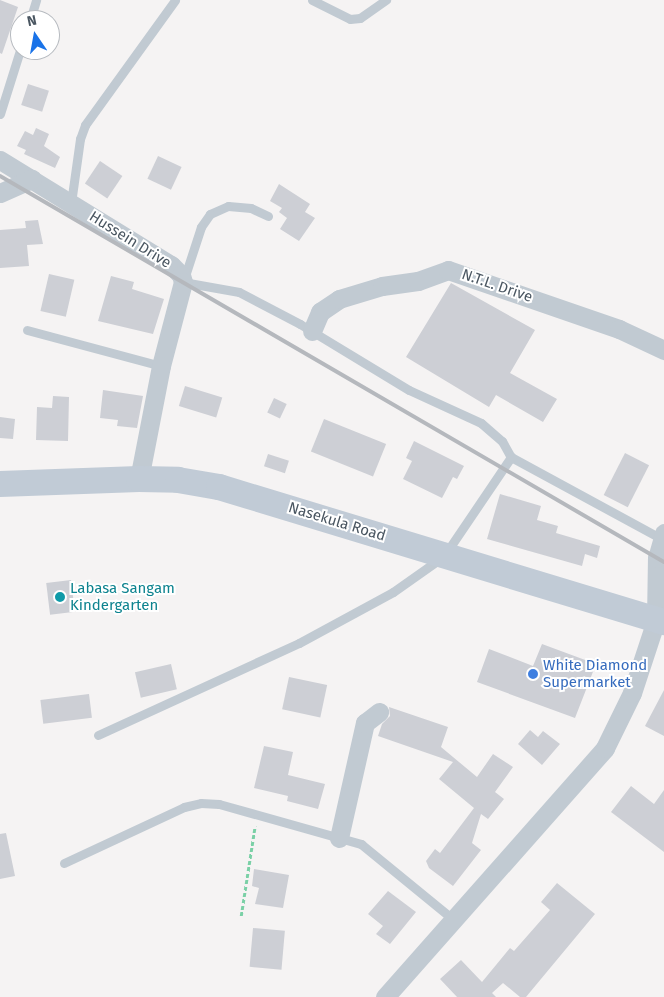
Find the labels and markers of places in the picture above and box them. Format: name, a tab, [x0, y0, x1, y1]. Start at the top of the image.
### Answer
place label: Labasa Sangam Kindergarten	[70, 579, 175, 614]
marker: Labasa Sangam Kindergarten	[54, 591, 66, 603]
place label: White Diamond Supermarket	[543, 656, 647, 691]
marker: White Diamond Supermarket	[527, 668, 539, 680]

